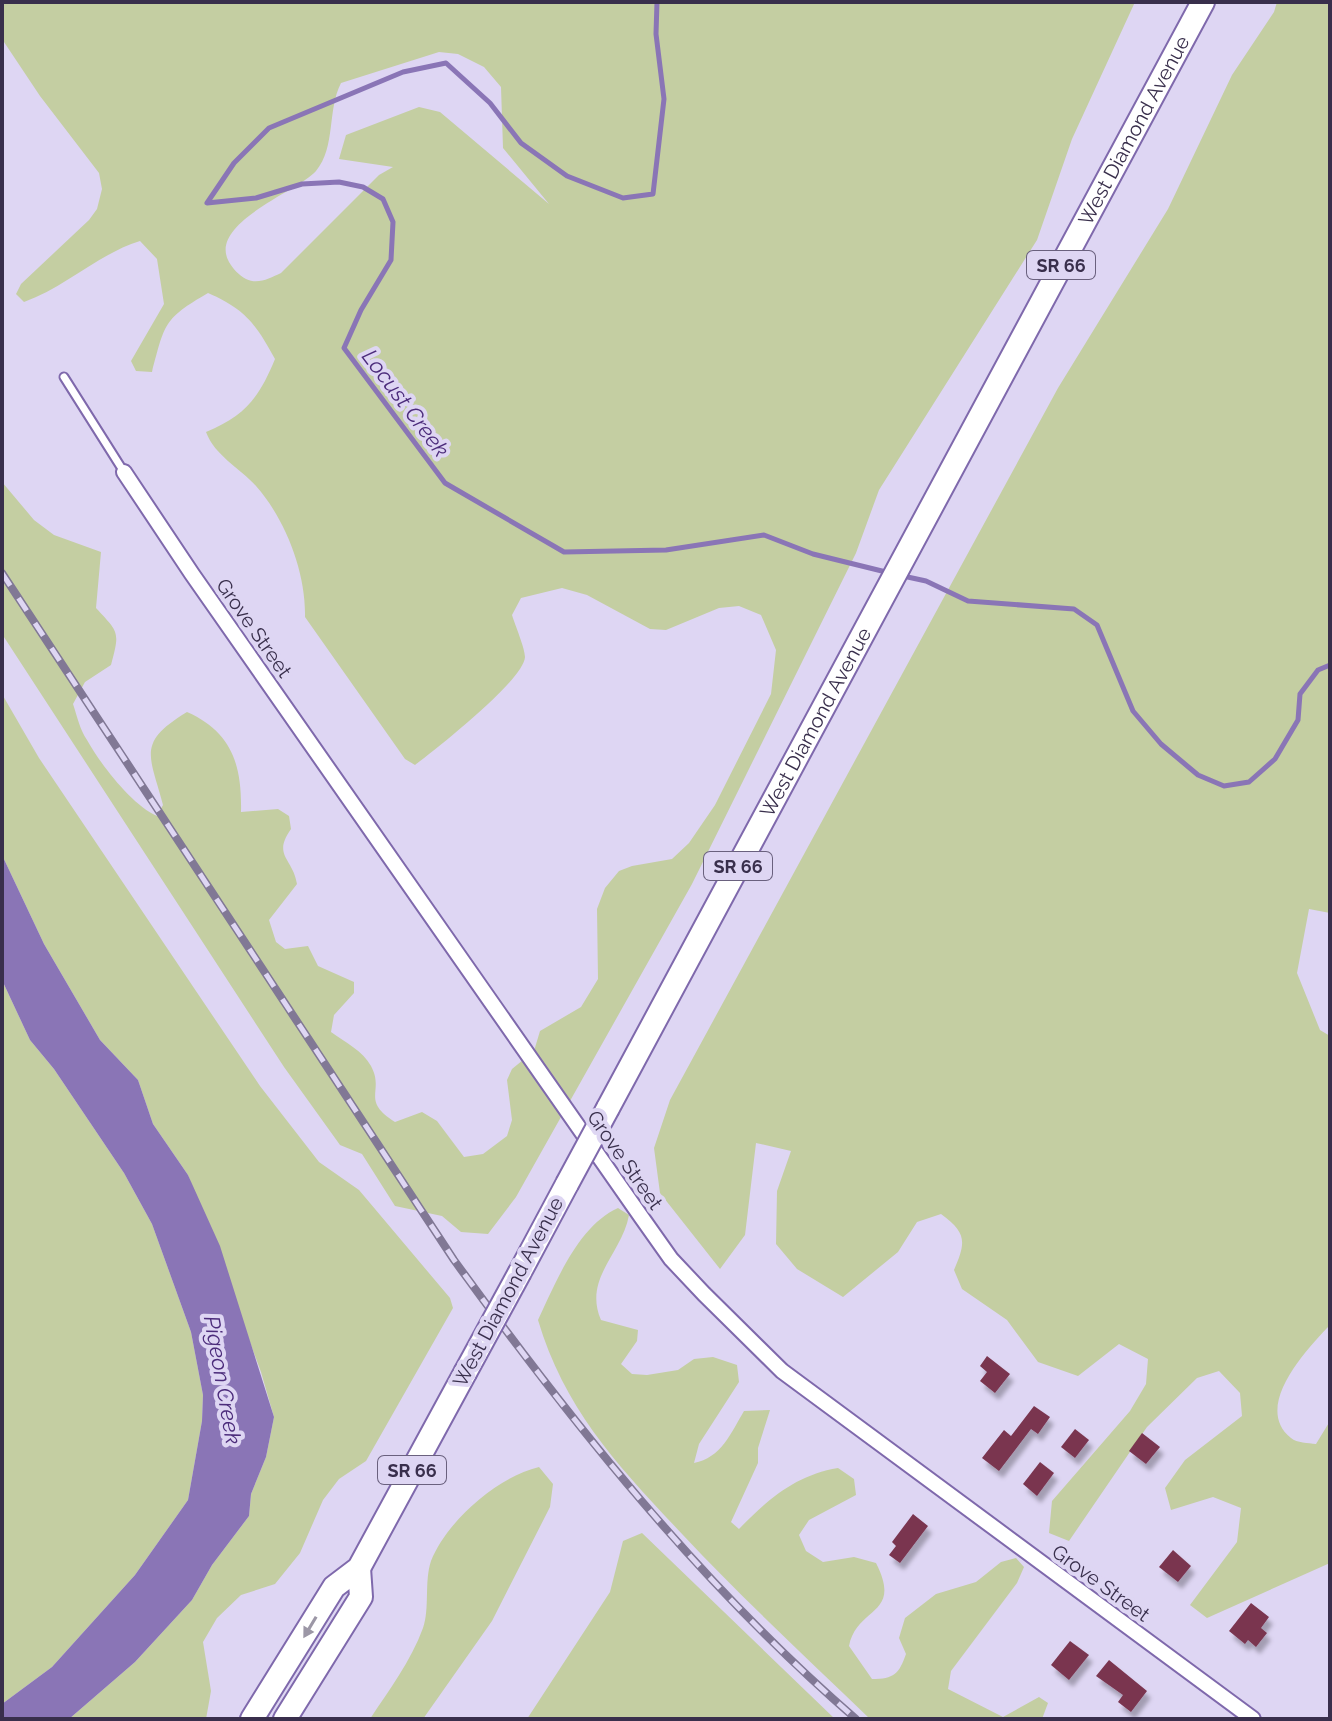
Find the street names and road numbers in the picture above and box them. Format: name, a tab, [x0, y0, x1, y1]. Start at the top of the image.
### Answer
street label: West Diamond Avenue	[1073, 31, 1195, 229]
road number: SR 66	[1027, 251, 1095, 279]
street label: Grove Street	[211, 574, 297, 682]
street label: West Diamond Avenue	[755, 623, 876, 821]
road number: SR 66	[704, 852, 772, 880]
street label: Grove Street	[582, 1106, 668, 1214]
street label: West Diamond Avenue	[448, 1193, 568, 1391]
road number: SR 66	[378, 1456, 446, 1484]
street label: Grove Street	[1047, 1539, 1155, 1627]

